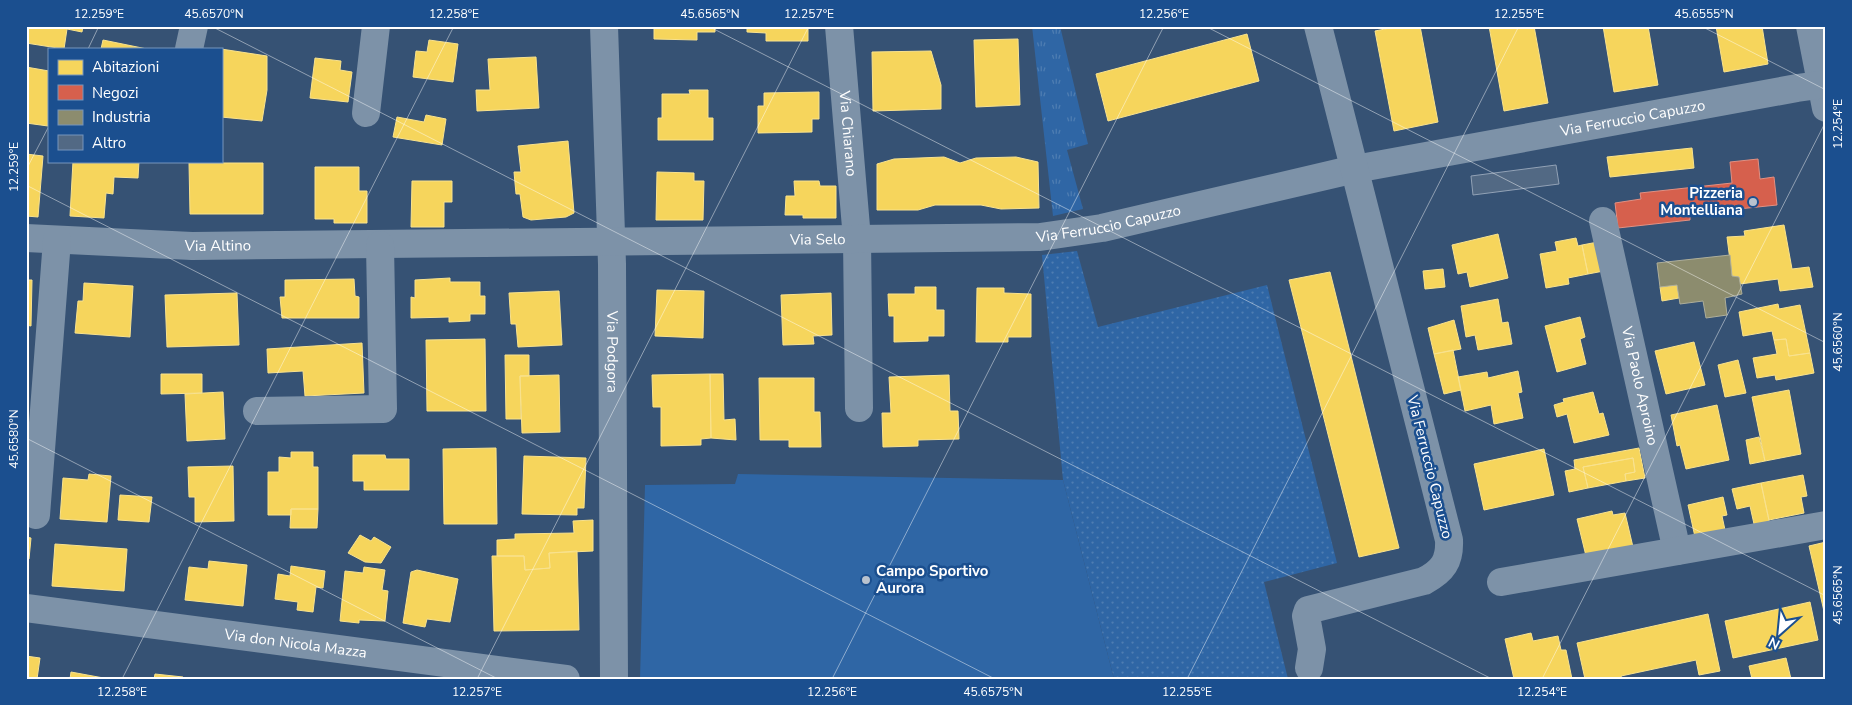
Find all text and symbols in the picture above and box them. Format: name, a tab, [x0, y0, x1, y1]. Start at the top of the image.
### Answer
text: 12.259°E	[74, 6, 124, 22]
text: 45.6570°N	[184, 6, 244, 22]
text: 12.258°E	[429, 6, 479, 22]
text: 45.6565°N	[680, 6, 740, 22]
text: 12.257°E	[784, 6, 834, 22]
text: 12.256°E	[1139, 6, 1189, 22]
text: 12.255°E	[1494, 6, 1544, 22]
text: 45.6555°N	[1674, 6, 1734, 22]
legend	[48, 48, 222, 162]
text: Abitazioni	[92, 57, 159, 77]
text: Negozi	[92, 83, 139, 103]
street label: Via Chiarano	[834, 89, 862, 177]
street label: Via Ferruccio Capuzzo	[1557, 95, 1707, 141]
text: 12.254°E	[1830, 99, 1846, 149]
text: Industria	[92, 107, 151, 127]
text: Altro	[92, 133, 126, 153]
text: 12.259°E	[6, 142, 22, 192]
place label: Pizzeria Montelliana	[1660, 183, 1743, 220]
marker: Pizzeria Montelliana	[1747, 196, 1759, 208]
street label: Via Ferruccio Capuzzo	[1034, 200, 1183, 248]
street label: Via Selo	[789, 229, 846, 250]
street label: Via Altino	[183, 235, 251, 256]
street label: Via Podgora	[602, 310, 623, 393]
text: 45.6560°N	[1830, 312, 1846, 372]
street label: Via Paolo Aproino	[1617, 324, 1663, 447]
street label: Via Ferruccio Capuzzo	[1402, 392, 1458, 541]
text: 45.6580°N	[6, 409, 22, 469]
place label: Campo Sportivo Aurora	[876, 561, 989, 598]
text: 45.6565°N	[1830, 565, 1846, 625]
marker: Campo Sportivo Aurora	[860, 574, 872, 586]
north arrow	[1754, 608, 1804, 658]
street label: Via don Nicola Mazza	[222, 624, 368, 663]
text: N	[1765, 632, 1783, 654]
text: 12.258°E	[97, 684, 147, 700]
text: 12.257°E	[452, 684, 502, 700]
text: 12.256°E	[807, 684, 857, 700]
text: 45.6575°N	[963, 684, 1023, 700]
text: 12.255°E	[1162, 684, 1212, 700]
text: 12.254°E	[1517, 684, 1567, 700]

